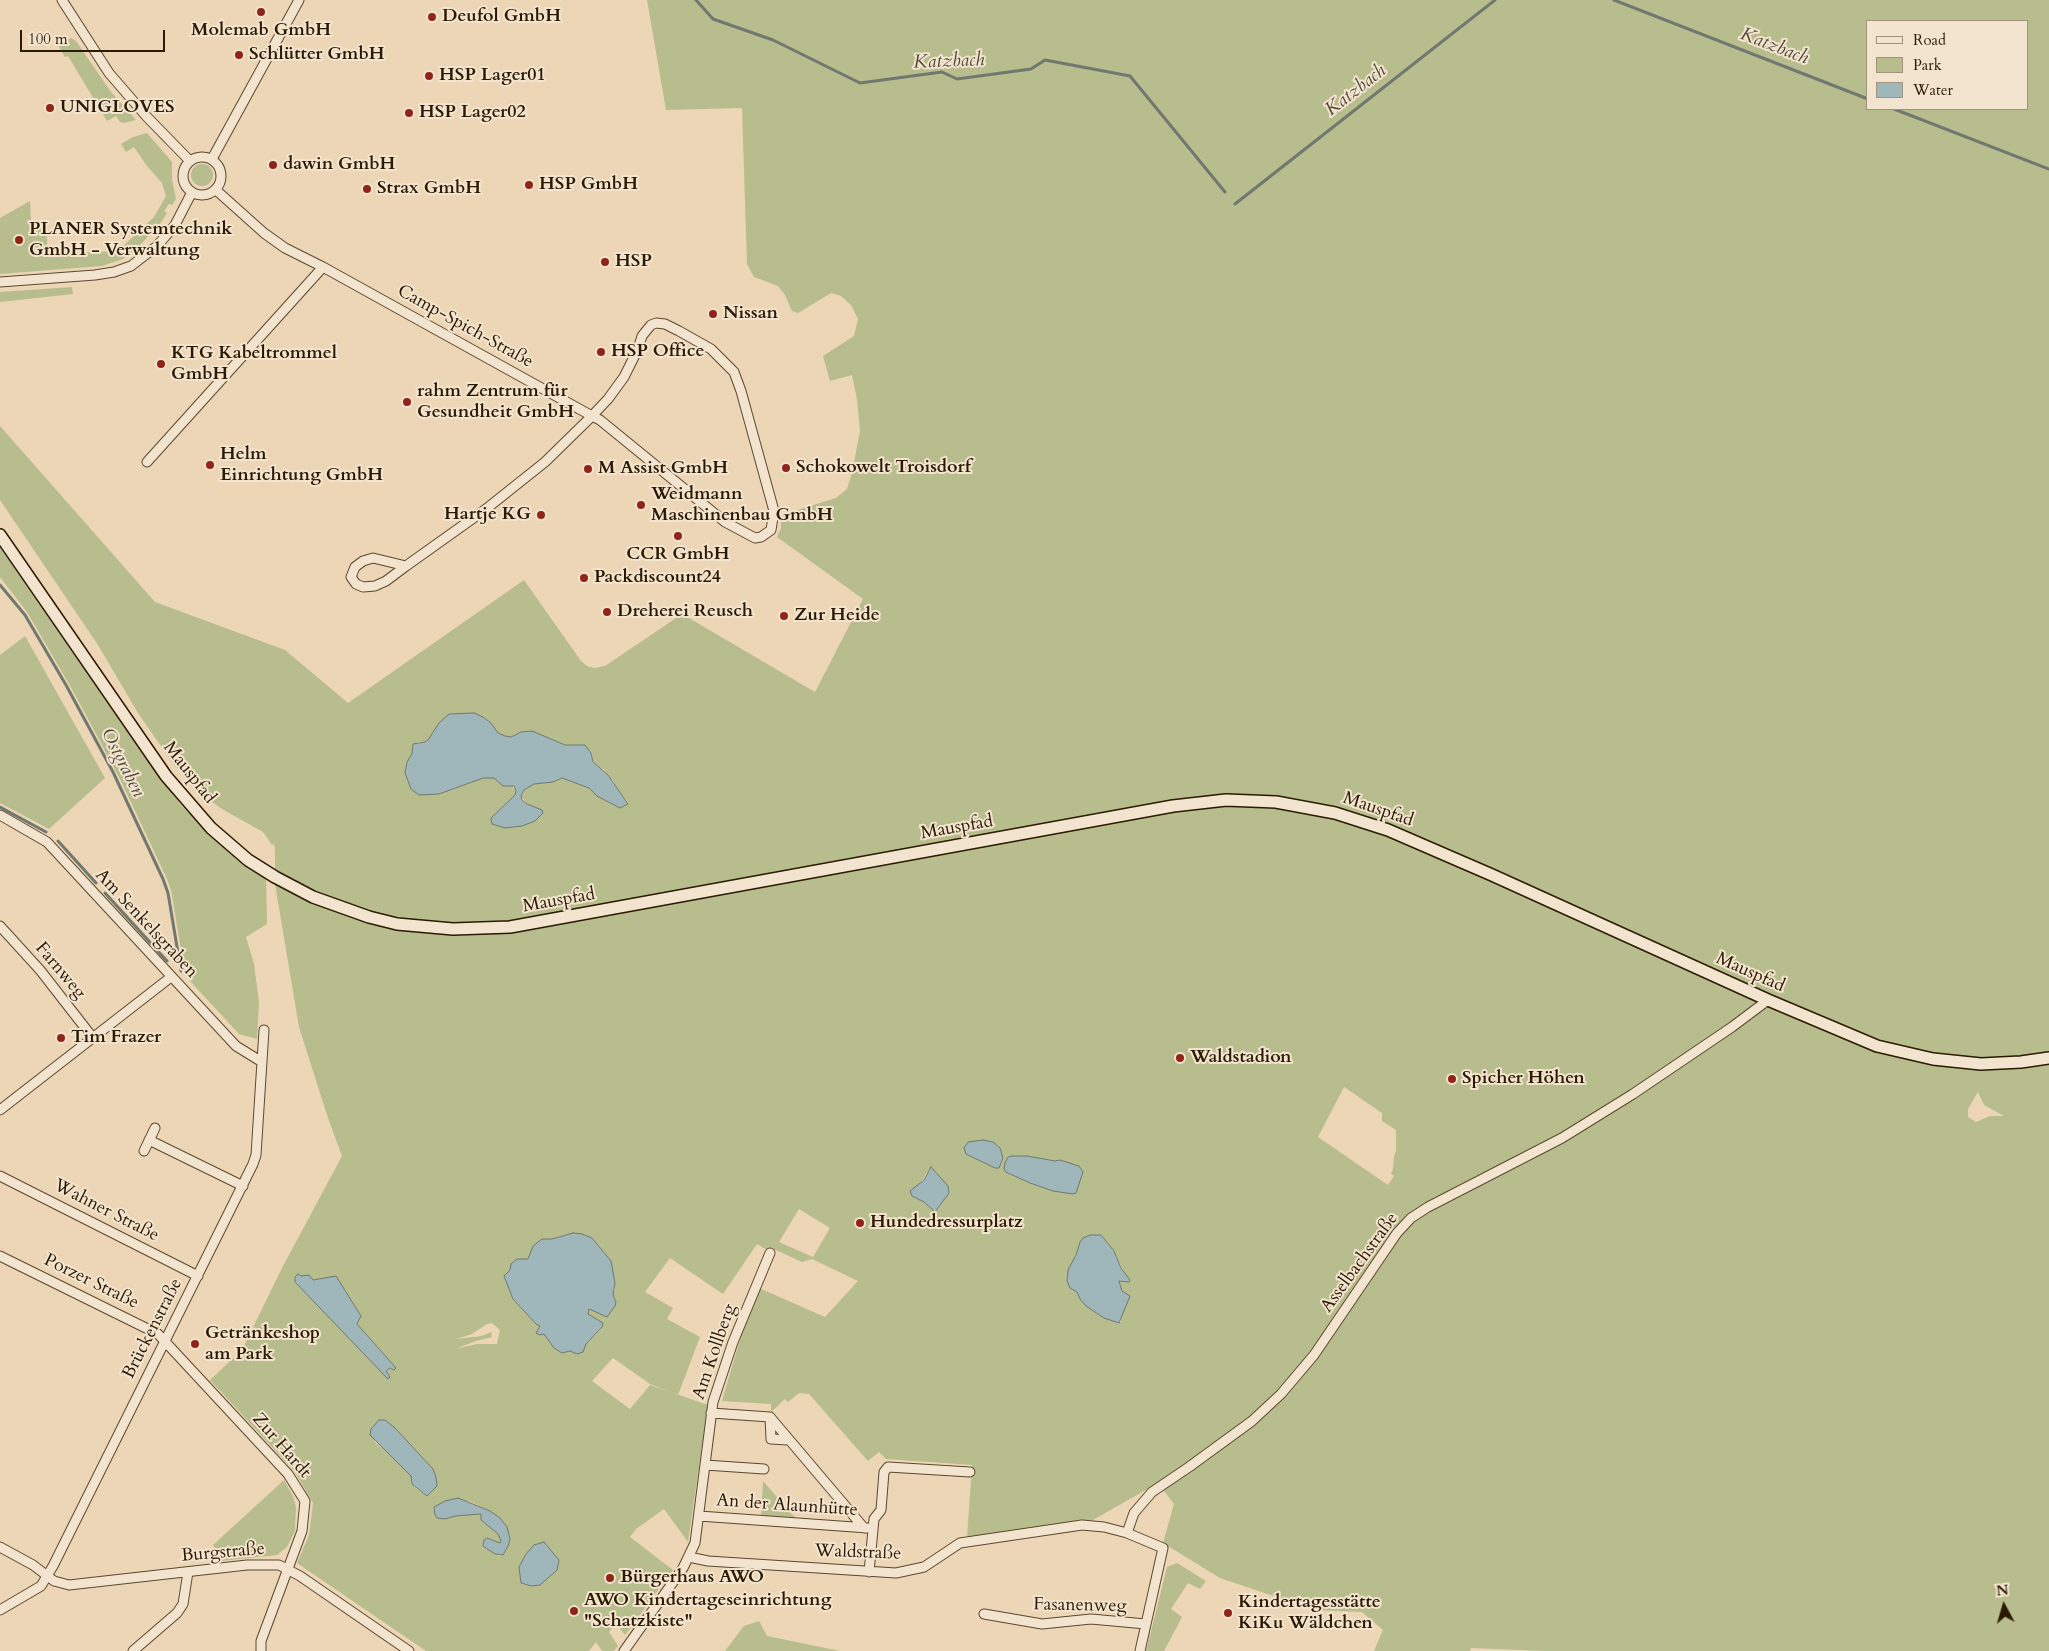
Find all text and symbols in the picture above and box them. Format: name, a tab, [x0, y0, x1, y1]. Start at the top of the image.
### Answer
marker: Molemab GmbH	[255, 6, 267, 18]
place label: Deufol GmbH	[442, 6, 561, 28]
marker: Deufol GmbH	[426, 11, 438, 23]
scale bar	[22, 20, 168, 52]
place label: Molemab GmbH	[191, 20, 331, 42]
legend	[1866, 20, 2029, 110]
water label: Katzbach	[1737, 24, 1811, 70]
text: 100 m	[28, 29, 68, 49]
text: Road	[1913, 30, 1946, 50]
place label: Schlütter GmbH	[249, 44, 385, 66]
marker: Schlütter GmbH	[233, 49, 245, 61]
water label: Katzbach	[913, 49, 985, 75]
text: Park	[1913, 55, 1942, 75]
water label: Katzbach	[1321, 60, 1391, 122]
place label: HSP Lager01	[439, 65, 546, 87]
marker: HSP Lager01	[423, 70, 435, 82]
text: Water	[1913, 80, 1953, 100]
place label: UNIGLOVES	[60, 97, 174, 119]
marker: UNIGLOVES	[44, 102, 56, 114]
place label: HSP Lager02	[419, 102, 526, 124]
marker: HSP Lager02	[403, 107, 415, 119]
place label: dawin GmbH	[283, 154, 395, 176]
marker: dawin GmbH	[267, 159, 279, 171]
place label: HSP GmbH	[539, 174, 638, 196]
place label: Strax GmbH	[377, 178, 481, 200]
marker: HSP GmbH	[523, 179, 535, 191]
marker: Strax GmbH	[361, 183, 373, 195]
place label: PLANER Systemtechnik GmbH - Verwaltung	[29, 219, 233, 262]
marker: PLANER Systemtechnik GmbH - Verwaltung	[13, 234, 25, 246]
place label: HSP	[615, 251, 652, 273]
marker: HSP	[599, 256, 611, 268]
street label: Camp-Spich-Straße	[393, 281, 537, 373]
place label: Nissan	[723, 303, 778, 325]
marker: Nissan	[707, 308, 719, 320]
place label: HSP Office	[611, 341, 704, 363]
place label: KTG Kabeltrommel GmbH	[171, 343, 337, 386]
marker: HSP Office	[595, 346, 607, 358]
marker: KTG Kabeltrommel GmbH	[155, 358, 167, 370]
place label: rahm Zentrum für Gesundheit GmbH	[417, 381, 574, 424]
marker: rahm Zentrum für Gesundheit GmbH	[401, 396, 413, 408]
place label: Helm Einrichtung GmbH	[220, 444, 383, 486]
place label: Schokowelt Troisdorf	[796, 457, 971, 479]
place label: M Assist GmbH	[598, 458, 728, 480]
marker: Helm Einrichtung GmbH	[204, 459, 216, 471]
marker: Schokowelt Troisdorf	[780, 462, 792, 474]
marker: M Assist GmbH	[582, 463, 594, 475]
place label: Weidmann Maschinenbau GmbH	[651, 484, 833, 526]
marker: Weidmann Maschinenbau GmbH	[635, 499, 647, 511]
place label: Hartje KG	[444, 504, 531, 526]
marker: Hartje KG	[535, 509, 547, 521]
marker: CCR GmbH	[672, 530, 684, 542]
place label: CCR GmbH	[626, 544, 730, 566]
place label: Packdiscount24	[594, 567, 721, 589]
marker: Packdiscount24	[578, 572, 590, 584]
place label: Dreherei Reusch	[617, 601, 753, 623]
place label: Zur Heide	[794, 605, 880, 627]
marker: Dreherei Reusch	[601, 606, 613, 618]
marker: Zur Heide	[778, 610, 790, 622]
water label: Ostgraben	[95, 725, 149, 801]
street label: Mauspfad	[158, 738, 220, 808]
street label: Mauspfad	[1340, 788, 1416, 832]
street label: Mauspfad	[919, 811, 995, 845]
street label: Am Senkelsgraben	[90, 865, 202, 983]
street label: Mauspfad	[521, 884, 597, 918]
street label: Farnweg	[30, 938, 90, 1004]
street label: Mauspfad	[1712, 948, 1788, 998]
place label: Tim Frazer	[71, 1027, 161, 1049]
marker: Tim Frazer	[55, 1032, 67, 1044]
place label: Waldstadion	[1190, 1047, 1292, 1069]
marker: Waldstadion	[1174, 1052, 1186, 1064]
place label: Spicher Höhen	[1462, 1068, 1585, 1090]
marker: Spicher Höhen	[1446, 1073, 1458, 1085]
street label: Wahner Straße	[50, 1175, 162, 1247]
street label: Asselbachstraße	[1317, 1209, 1403, 1317]
place label: Hundedressurplatz	[870, 1212, 1023, 1234]
marker: Hundedressurplatz	[854, 1217, 866, 1229]
street label: Porzer Straße	[40, 1250, 142, 1314]
street label: Brückenstraße	[118, 1275, 188, 1383]
street label: Am Kollberg	[689, 1301, 741, 1403]
place label: Getränkeshop am Park	[205, 1323, 320, 1366]
marker: Getränkeshop am Park	[189, 1338, 201, 1350]
street label: Zur Hardt	[247, 1409, 315, 1483]
street label: An der Alaunhütte	[716, 1490, 858, 1522]
street label: Burgstraße	[180, 1539, 266, 1567]
street label: Waldstraße	[814, 1541, 902, 1565]
place label: Bürgerhaus AWO	[620, 1567, 764, 1589]
marker: Bürgerhaus AWO	[604, 1572, 616, 1584]
north arrow	[1979, 1581, 2029, 1631]
text: N	[1995, 1581, 2009, 1601]
place label: AWO Kindertageseinrichtung "Schatzkiste"	[584, 1590, 831, 1632]
place label: Kindertagesstätte KiKu Wäldchen	[1238, 1592, 1381, 1635]
street label: Fasanenweg	[1033, 1594, 1127, 1618]
marker: AWO Kindertageseinrichtung "Schatzkiste"	[568, 1605, 580, 1617]
marker: Kindertagesstätte KiKu Wäldchen	[1222, 1607, 1234, 1619]

